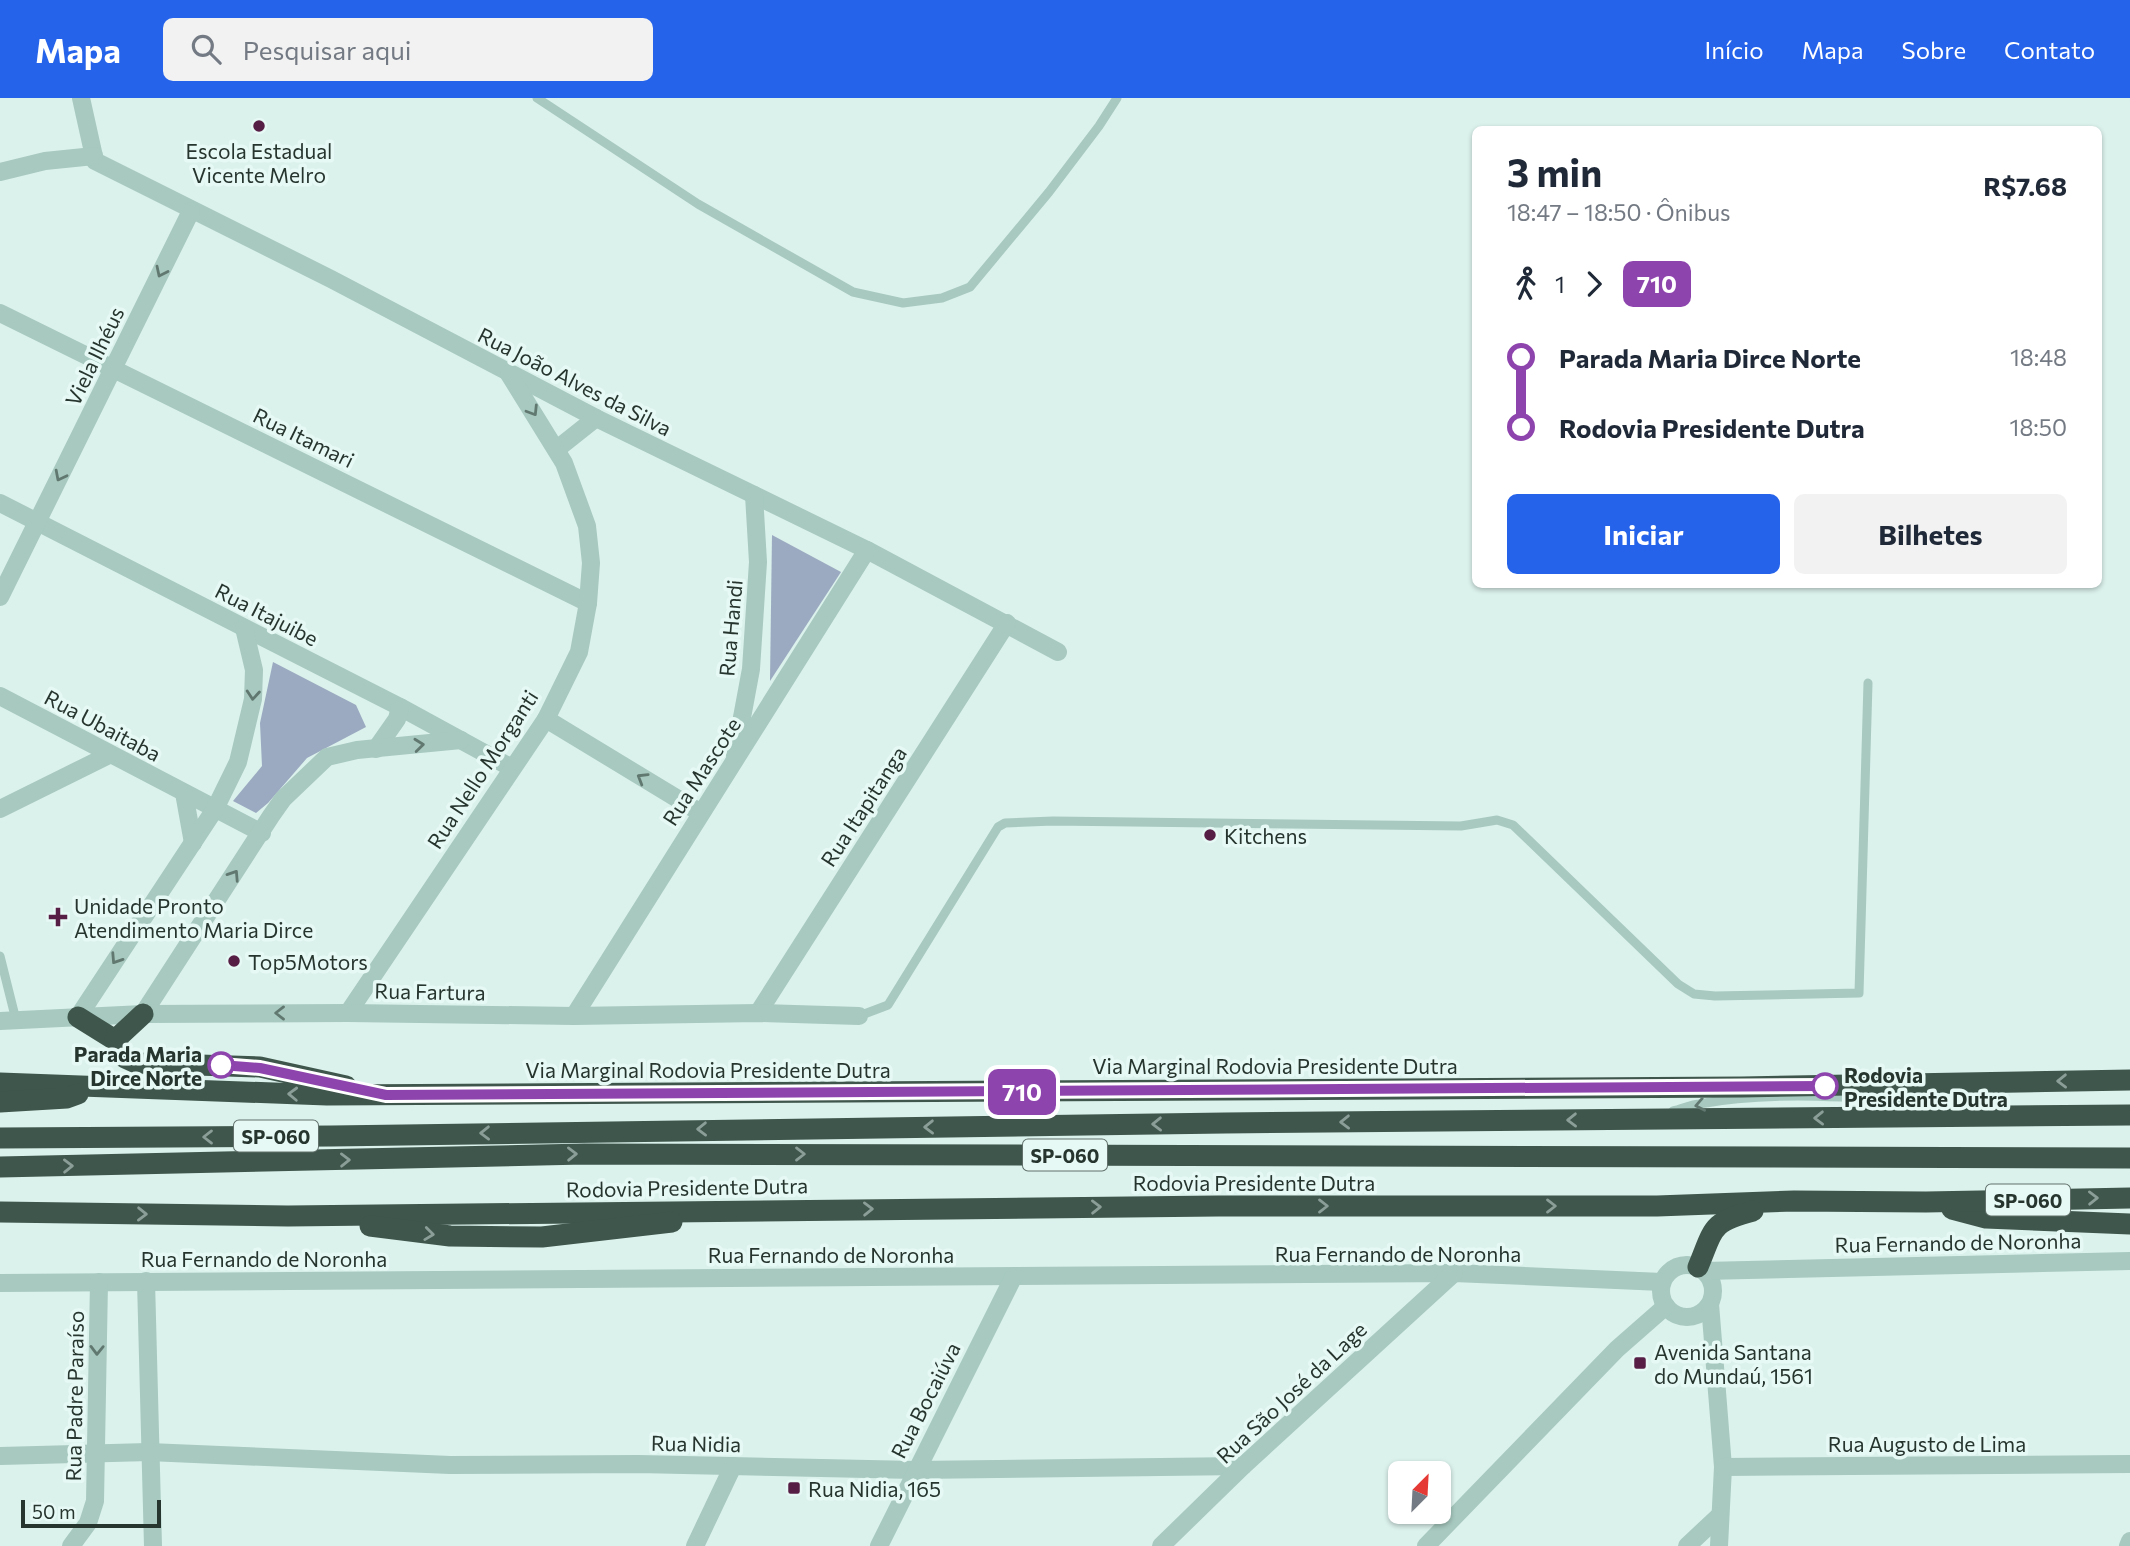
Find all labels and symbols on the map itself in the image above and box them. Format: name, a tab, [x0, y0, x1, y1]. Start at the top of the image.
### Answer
marker: Escola Estadual Vicente Melro	[251, 118, 267, 134]
place label: Escola Estadual Vicente Melro	[186, 138, 332, 187]
one-way arrow	[155, 265, 169, 277]
street label: Viela Ilhéus	[59, 303, 129, 409]
street label: Rua João Alves da Silva	[474, 321, 676, 441]
street label: Rua Itamari	[249, 402, 359, 472]
one-way arrow	[524, 404, 537, 417]
one-way arrow	[54, 469, 68, 481]
street label: Rua Itajuibe	[211, 577, 323, 651]
street label: Rua Handi	[713, 579, 747, 677]
street label: Rua Ubaitaba	[41, 684, 165, 766]
street label: Rua Nello Morganti	[421, 685, 543, 853]
one-way arrow	[246, 689, 261, 700]
street label: Rua Mascote	[657, 712, 745, 830]
one-way arrow	[413, 738, 424, 753]
street label: Rua Itapitanga	[815, 741, 911, 871]
one-way arrow	[637, 773, 650, 786]
place label: Kitchens	[1224, 823, 1307, 848]
marker: Kitchens	[1202, 827, 1218, 843]
one-way arrow	[226, 870, 238, 883]
place label: Unidade Pronto Atendimento Maria Dirce	[74, 893, 313, 942]
marker: Unidade Pronto Atendimento Maria Dirce	[48, 907, 68, 927]
place label: Top5Motors	[248, 949, 368, 974]
one-way arrow	[112, 951, 125, 964]
marker: Top5Motors	[226, 953, 242, 969]
street label: Rua Fartura	[374, 978, 486, 1004]
one-way arrow	[274, 1006, 285, 1021]
place label: Parada Maria Dirce Norte	[74, 1041, 202, 1090]
marker: Parada Maria Dirce Norte	[208, 1052, 234, 1078]
street label: Via Marginal Rodovia Presidente Dutra	[1092, 1053, 1458, 1078]
street label: Via Marginal Rodovia Presidente Dutra	[525, 1057, 891, 1082]
place label: Rodovia Presidente Dutra	[1844, 1062, 2008, 1111]
line badge: 710	[982, 1069, 1062, 1115]
marker: Rodovia Presidente Dutra	[1812, 1073, 1838, 1099]
one-way arrow	[2056, 1073, 2067, 1089]
one-way arrow	[287, 1086, 298, 1101]
one-way arrow	[1694, 1096, 1706, 1111]
one-way arrow	[1814, 1110, 1824, 1126]
one-way arrow	[1566, 1112, 1577, 1128]
one-way arrow	[1339, 1114, 1349, 1130]
one-way arrow	[1151, 1116, 1161, 1132]
one-way arrow	[923, 1119, 934, 1135]
road number: SP-060	[234, 1120, 318, 1152]
one-way arrow	[696, 1122, 707, 1137]
one-way arrow	[479, 1125, 490, 1140]
one-way arrow	[202, 1129, 213, 1145]
road number: SP-060	[1023, 1140, 1107, 1170]
one-way arrow	[567, 1146, 578, 1162]
one-way arrow	[795, 1146, 805, 1162]
one-way arrow	[339, 1152, 350, 1167]
one-way arrow	[63, 1158, 74, 1174]
street label: Rodovia Presidente Dutra	[1133, 1170, 1375, 1195]
street label: Rodovia Presidente Dutra	[566, 1172, 808, 1202]
road number: SP-060	[1986, 1184, 2070, 1216]
one-way arrow	[2087, 1191, 2098, 1206]
one-way arrow	[1318, 1198, 1329, 1214]
one-way arrow	[1546, 1198, 1556, 1214]
one-way arrow	[1091, 1199, 1101, 1215]
one-way arrow	[863, 1201, 874, 1217]
one-way arrow	[137, 1206, 147, 1222]
one-way arrow	[423, 1226, 435, 1241]
street label: Rua Fernando de Noronha	[1834, 1227, 2082, 1257]
street label: Rua Fernando de Noronha	[1275, 1241, 1521, 1266]
street label: Rua Fernando de Noronha	[708, 1242, 954, 1267]
street label: Rua Fernando de Noronha	[141, 1246, 387, 1271]
street label: Rua Padre Paraíso	[60, 1310, 88, 1482]
street label: Rua São José da Lage	[1211, 1316, 1371, 1468]
street label: Rua Bocaiúva	[885, 1338, 965, 1462]
place label: Avenida Santana do Mundaú, 1561	[1654, 1339, 1813, 1388]
one-way arrow	[89, 1346, 105, 1356]
marker: Avenida Santana do Mundaú, 1561	[1632, 1355, 1648, 1371]
street label: Rua Nidia	[651, 1430, 741, 1456]
street label: Rua Augusto de Lima	[1828, 1431, 2026, 1456]
north arrow	[1388, 1461, 1451, 1524]
place label: Rua Nidia, 165	[808, 1476, 941, 1501]
marker: Rua Nidia, 165	[786, 1480, 802, 1496]
scale bar	[21, 1497, 161, 1529]

